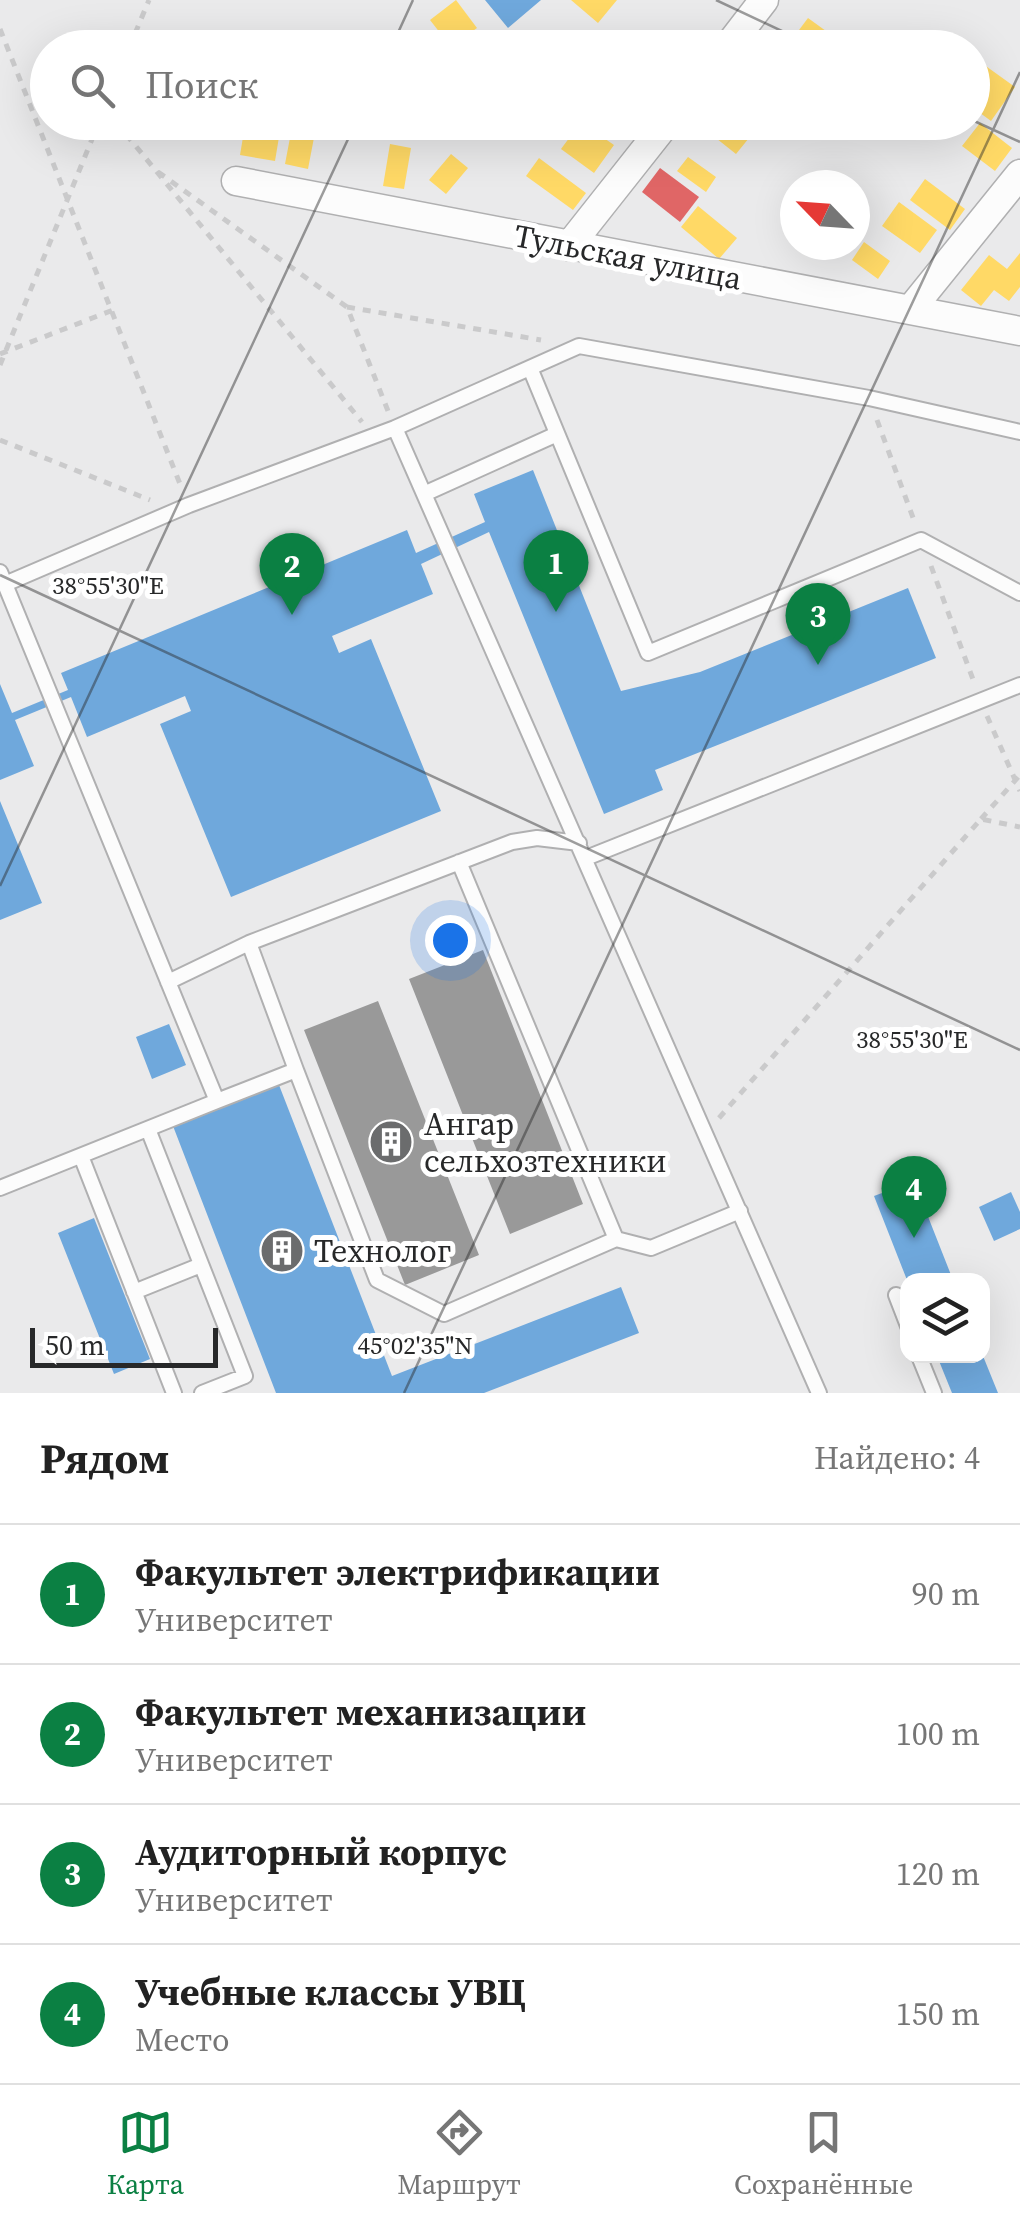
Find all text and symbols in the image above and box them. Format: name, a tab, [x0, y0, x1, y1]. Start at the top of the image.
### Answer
search box	[30, 30, 990, 140]
icon: search	[65, 58, 120, 113]
text: Поиск	[145, 59, 258, 111]
north arrow	[780, 170, 870, 260]
street label: Тульская улица	[510, 213, 746, 301]
pin: 1	[524, 530, 588, 612]
pin: 2	[260, 532, 324, 615]
text: 38°55'30"E	[52, 568, 164, 602]
pin: 3	[786, 582, 850, 665]
your location	[425, 915, 476, 966]
text: 38°55'30"E	[856, 1022, 968, 1056]
place label: Ангар сельхозтехники	[424, 1102, 667, 1183]
building icon: Ангар сельхозтехники	[368, 1119, 414, 1165]
pin: 4	[882, 1156, 946, 1238]
building icon: Технолог	[259, 1228, 305, 1274]
place label: Технолог	[314, 1229, 451, 1273]
map controls	[900, 1273, 990, 1363]
button: layers	[900, 1273, 990, 1363]
scale bar	[30, 1323, 218, 1368]
text: 50 m	[45, 1326, 105, 1364]
text: 45°02'35"N	[357, 1328, 473, 1362]
text: Рядом	[40, 1429, 169, 1487]
text: Найдено: 4	[814, 1436, 980, 1480]
text: Факультет электрификации	[135, 1546, 660, 1598]
text: 1	[64, 1572, 81, 1616]
text: 90 m	[912, 1572, 980, 1616]
text: Университет	[135, 1598, 333, 1642]
text: Факультет механизации	[135, 1686, 586, 1738]
text: 2	[64, 1712, 81, 1756]
text: 100 m	[896, 1712, 980, 1756]
text: Университет	[135, 1738, 333, 1782]
text: Аудиторный корпус	[135, 1826, 507, 1878]
text: 3	[64, 1852, 81, 1896]
text: 120 m	[896, 1852, 980, 1896]
text: Университет	[135, 1878, 333, 1922]
text: Учебные классы УВЦ	[135, 1966, 526, 2018]
text: 4	[64, 1992, 81, 2036]
text: 150 m	[896, 1992, 980, 2036]
text: Место	[135, 2018, 230, 2062]
tab: Карта	[107, 2105, 184, 2203]
tab: Маршрут	[397, 2105, 521, 2203]
tab: Сохранённые	[734, 2105, 913, 2203]

